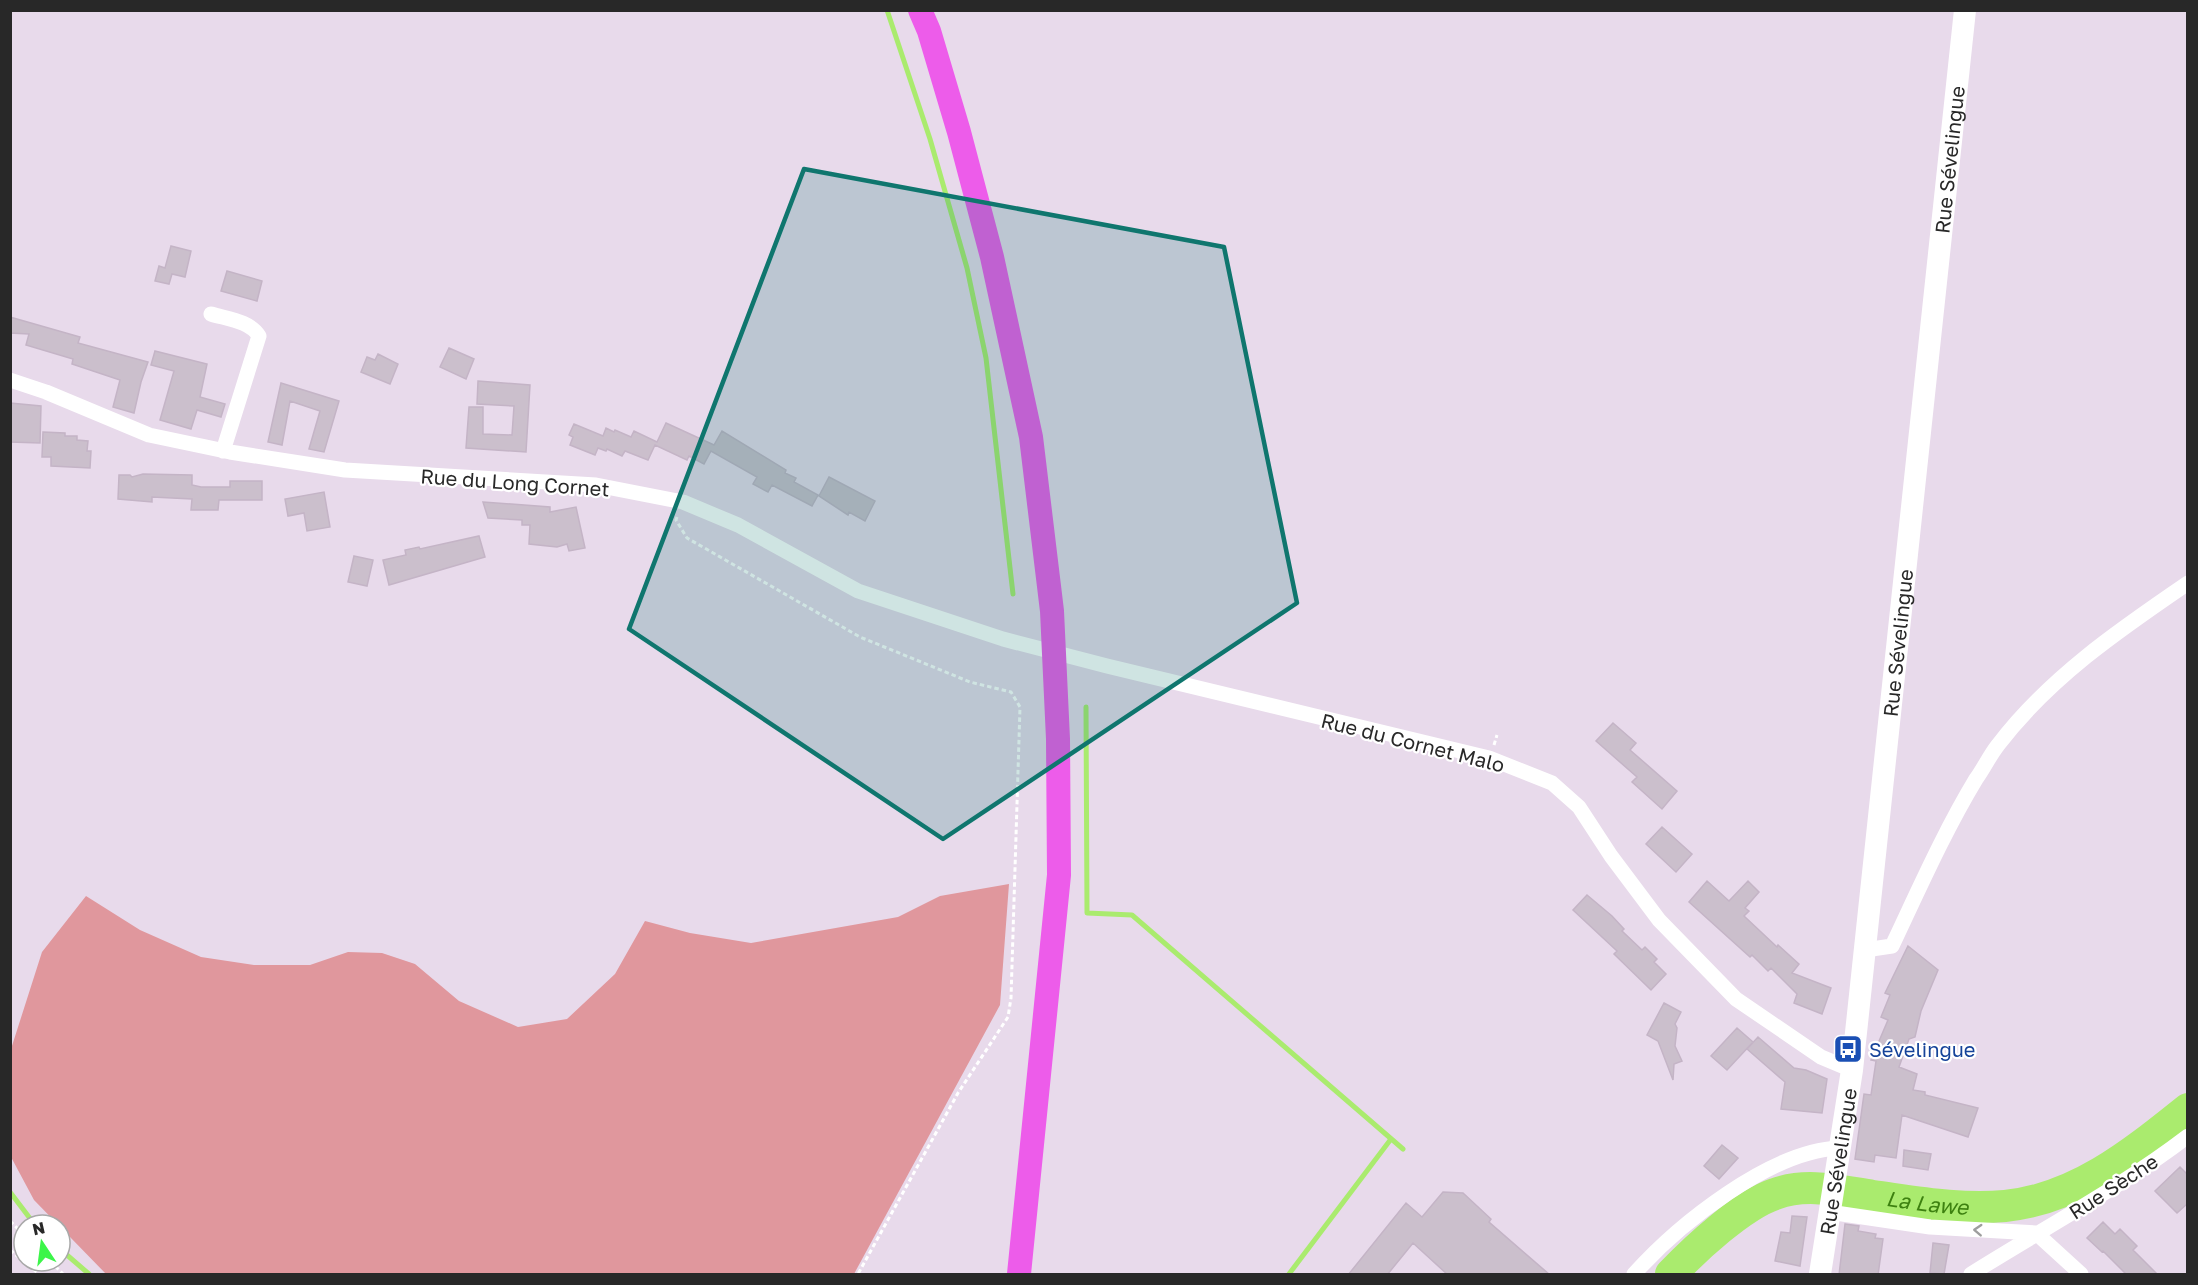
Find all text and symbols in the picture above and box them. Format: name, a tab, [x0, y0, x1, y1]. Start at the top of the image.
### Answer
street label: Rue Sévelingue	[1929, 85, 1969, 235]
street label: Rue du Long Cornet	[420, 463, 610, 501]
street label: Rue Sévelingue	[1878, 568, 1917, 718]
street label: Rue du Cornet Malo	[1319, 708, 1507, 776]
bus stop icon: Sévelingue	[1832, 1033, 1864, 1065]
place label: Sévelingue	[1869, 1037, 1975, 1061]
street label: Rue Sévelingue	[1814, 1086, 1861, 1237]
street label: Rue Sèche	[2064, 1148, 2162, 1224]
water label: La Lawe	[1885, 1185, 1971, 1220]
north arrow	[12, 1213, 72, 1273]
text: N	[30, 1217, 47, 1239]
one-way arrow	[1973, 1223, 1982, 1236]

